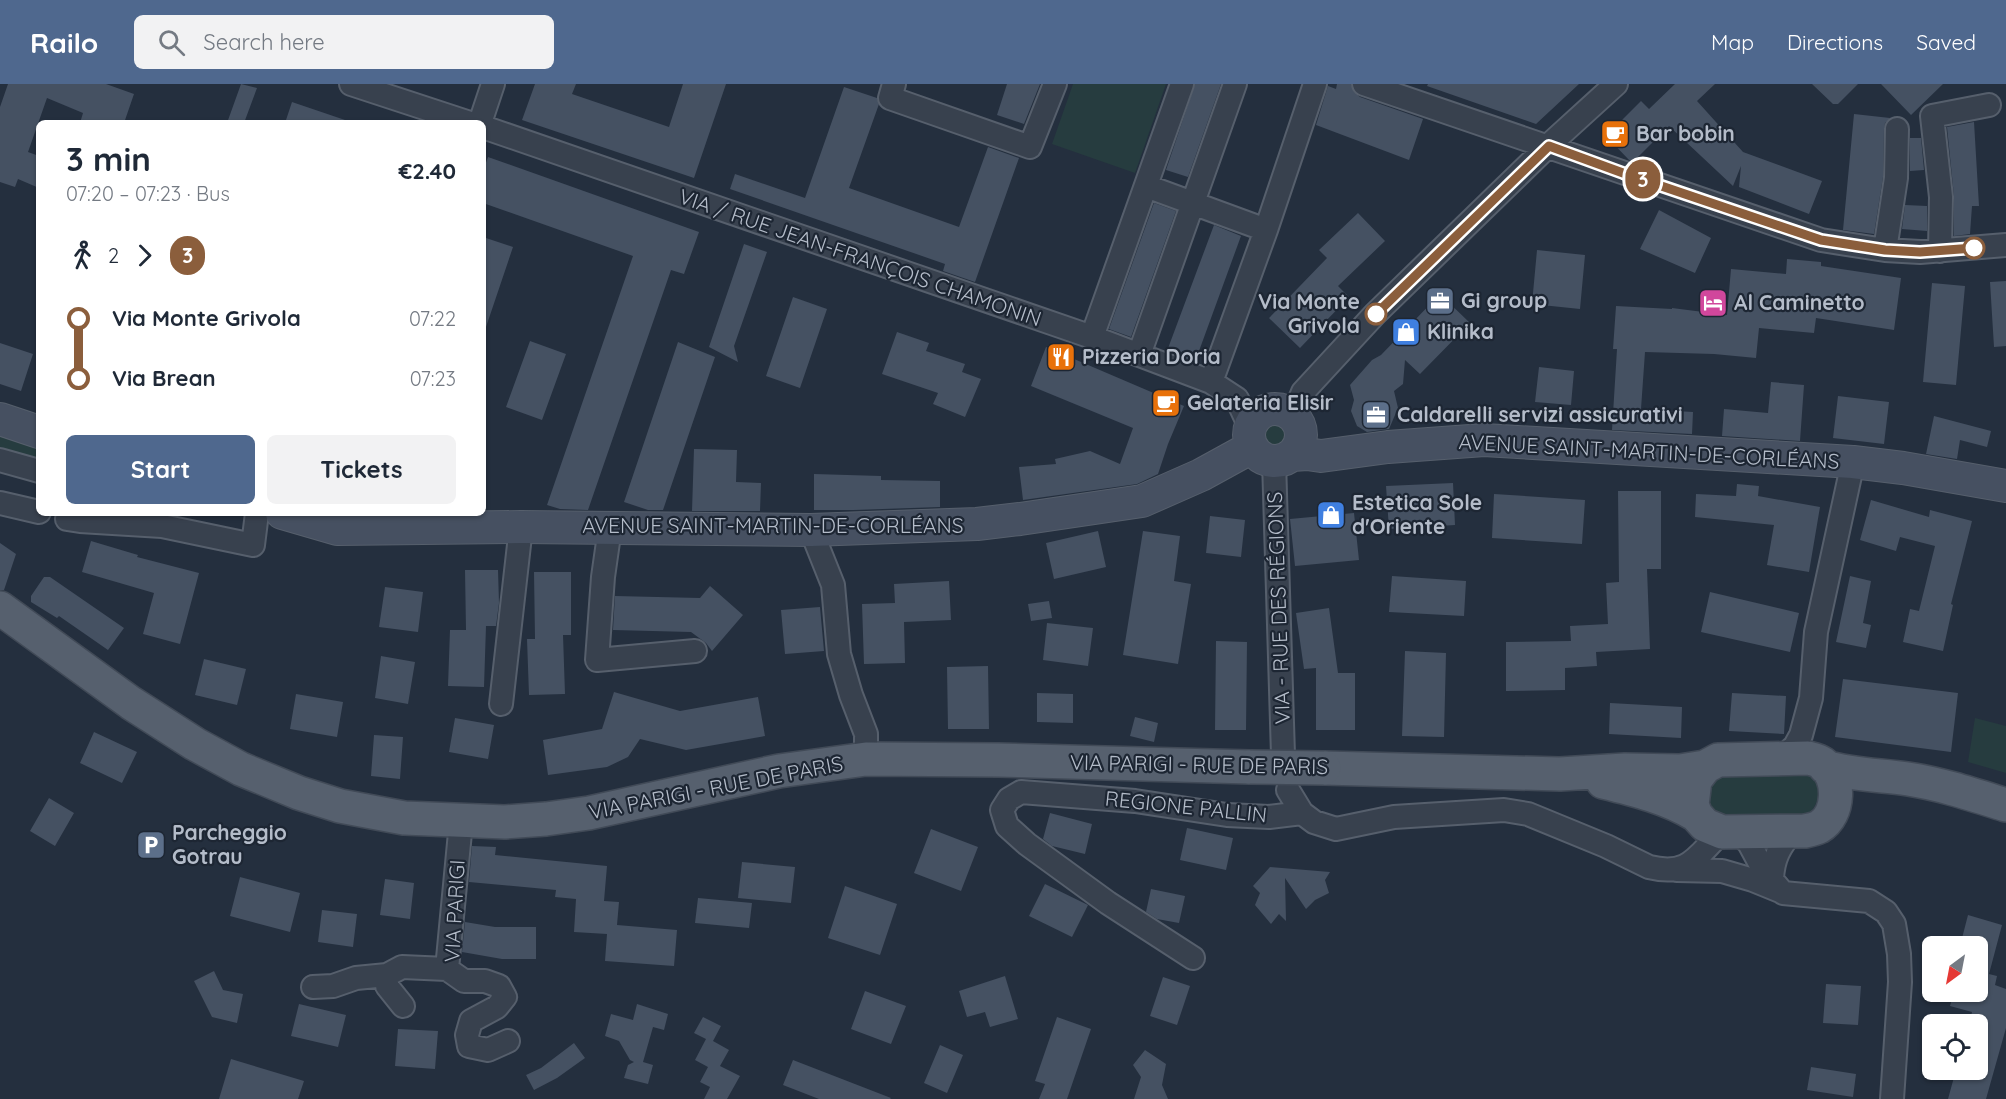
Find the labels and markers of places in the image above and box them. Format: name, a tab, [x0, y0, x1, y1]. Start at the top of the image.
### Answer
cafe icon: Bar bobin	[1599, 118, 1631, 150]
place label: Bar bobin	[1636, 120, 1735, 146]
unlabelled marker	[1963, 237, 1985, 259]
office icon: Gi group	[1424, 285, 1456, 317]
place label: Gi group	[1461, 287, 1547, 313]
hotel icon: Al Caminetto	[1697, 287, 1729, 319]
place label: Via Monte Grivola	[1258, 288, 1360, 338]
place label: Al Caminetto	[1734, 289, 1865, 315]
marker: Via Monte Grivola	[1365, 303, 1387, 325]
shop icon: Klinika	[1390, 316, 1422, 348]
place label: Klinika	[1427, 318, 1494, 344]
restaurant icon: Pizzeria Doria	[1045, 341, 1077, 373]
place label: Pizzeria Doria	[1082, 343, 1221, 369]
cafe icon: Gelateria Elisir	[1150, 387, 1182, 419]
place label: Gelateria Elisir	[1187, 389, 1334, 415]
office icon: Caldarelli servizi assicurativi	[1360, 399, 1392, 431]
place label: Caldarelli servizi assicurativi	[1397, 401, 1683, 427]
place label: Estetica Sole d'Oriente	[1352, 489, 1482, 539]
shop icon: Estetica Sole d'Oriente	[1315, 499, 1347, 531]
place label: Parcheggio Gotrau	[172, 819, 287, 869]
parking icon: Parcheggio Gotrau	[135, 829, 167, 861]

